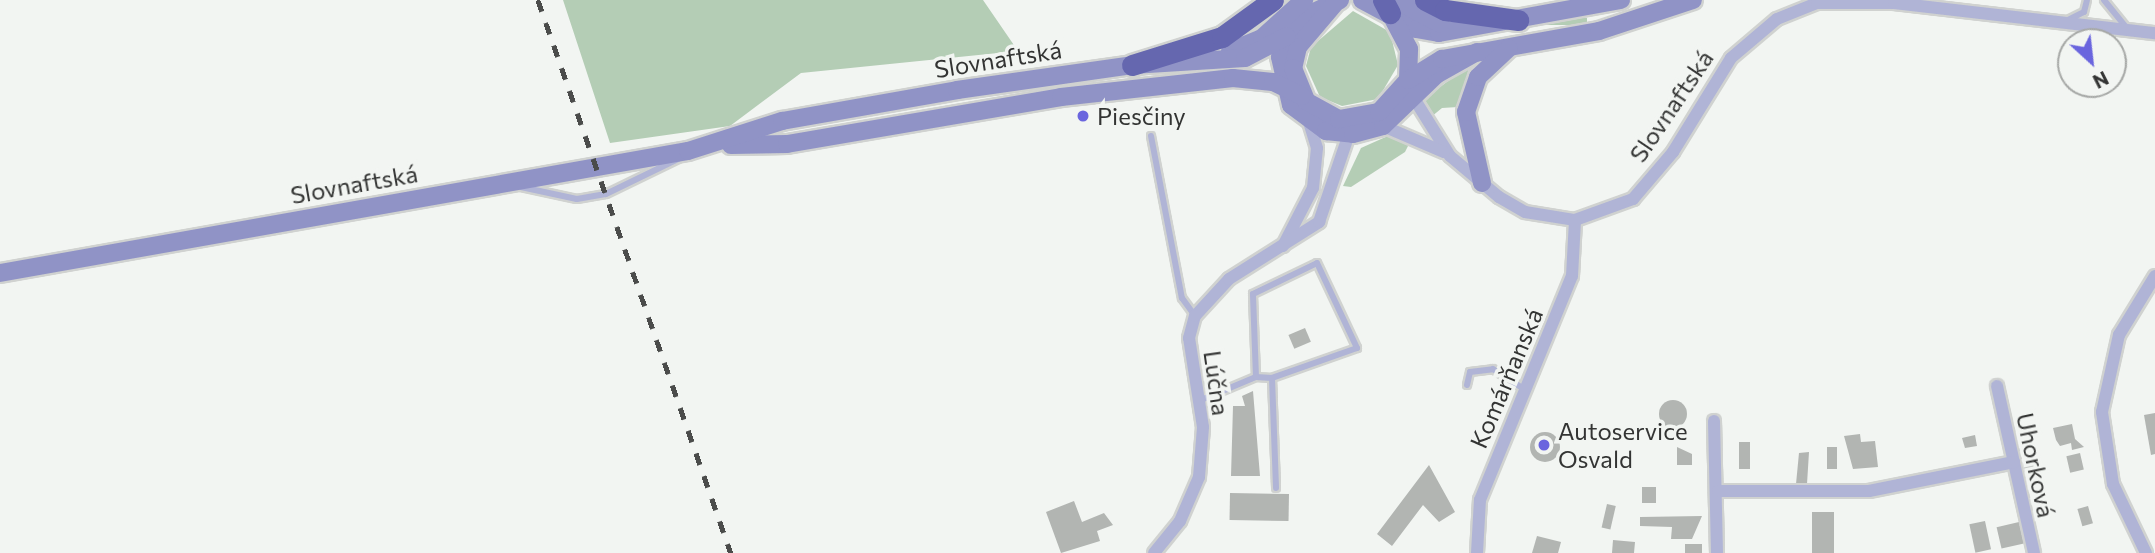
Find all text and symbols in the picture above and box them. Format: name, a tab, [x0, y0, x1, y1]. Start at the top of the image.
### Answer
north arrow	[2057, 28, 2127, 98]
street label: Slovnaftská	[932, 35, 1064, 83]
street label: Slovnaftská	[1623, 45, 1719, 167]
text: N	[2089, 67, 2112, 94]
place label: Piesčiny	[1097, 102, 1186, 130]
marker: Piesčiny	[1075, 108, 1091, 124]
street label: Slovnaftská	[288, 159, 420, 209]
street label: Komárňanská	[1464, 304, 1548, 452]
street label: Lúčna	[1198, 349, 1236, 417]
street label: Uhorková	[2011, 410, 2061, 520]
place label: Autoservice Osvald	[1558, 417, 1688, 473]
marker: Autoservice Osvald	[1536, 437, 1552, 453]

